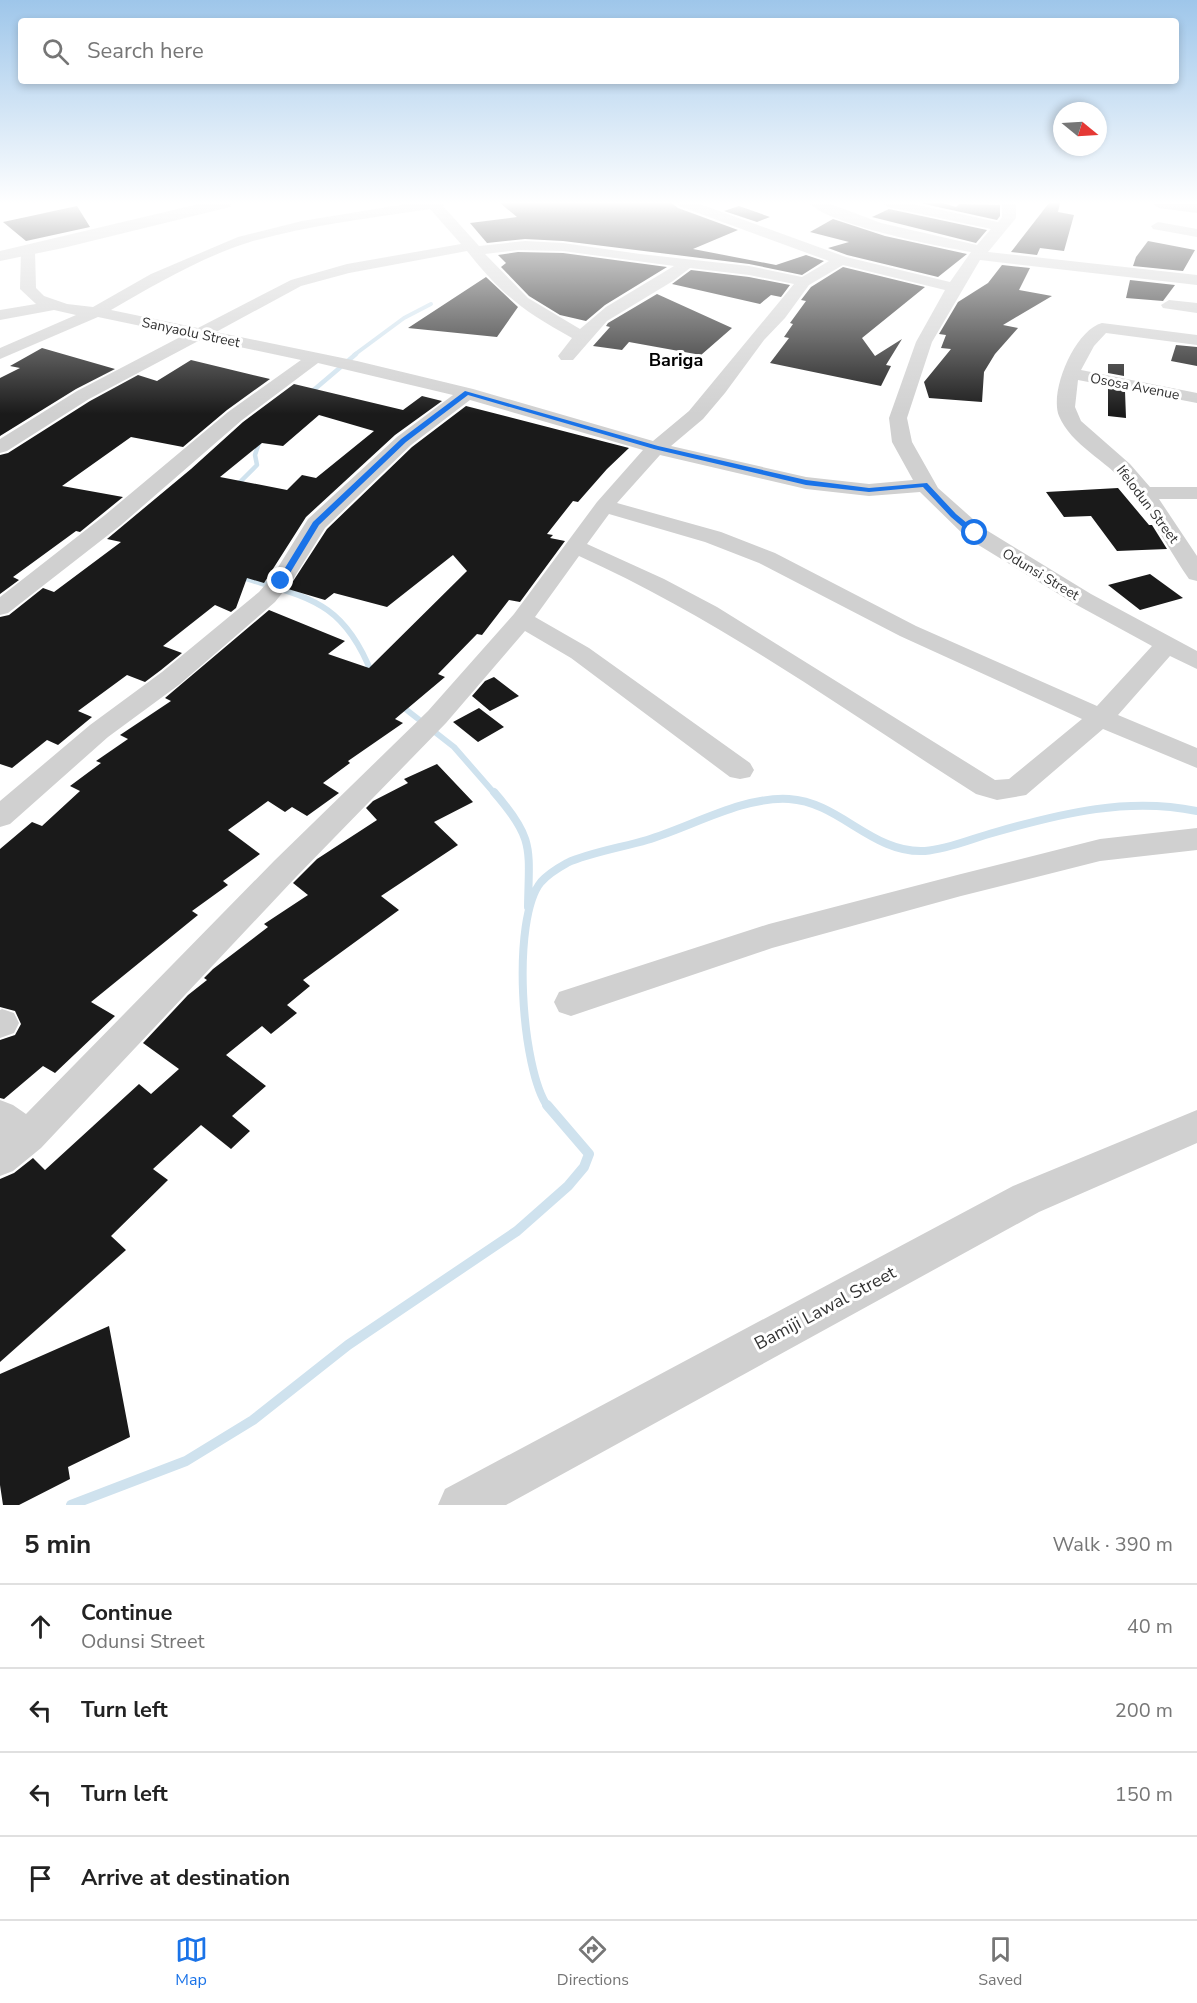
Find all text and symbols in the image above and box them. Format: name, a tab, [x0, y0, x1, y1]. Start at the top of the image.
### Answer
search box	[18, 18, 1179, 84]
icon: search	[39, 35, 72, 68]
text: Search here	[87, 36, 204, 66]
north arrow	[1053, 102, 1107, 156]
street label: Sanyaolu Street	[140, 313, 242, 352]
district label: Bariga	[649, 348, 703, 372]
street label: Ososa Avenue	[1089, 369, 1181, 404]
street label: Ifelodun Street	[1112, 461, 1183, 547]
route start	[961, 519, 987, 545]
street label: Odunsi Street	[999, 544, 1083, 605]
route end	[267, 567, 293, 593]
street label: Bamiji Lawal Street	[750, 1260, 901, 1355]
text: 5 min	[24, 1527, 91, 1562]
text: Walk · 390 m	[1053, 1531, 1173, 1558]
text: Continue	[81, 1598, 172, 1628]
icon: ahead	[24, 1610, 57, 1643]
text: 40 m	[1127, 1613, 1173, 1640]
text: Odunsi Street	[81, 1628, 205, 1655]
icon: left	[24, 1694, 57, 1727]
text: Turn left	[81, 1695, 168, 1725]
text: 200 m	[1115, 1697, 1173, 1724]
icon: left	[24, 1778, 57, 1811]
text: Turn left	[81, 1779, 168, 1809]
text: 150 m	[1115, 1781, 1173, 1808]
icon: arrive	[24, 1862, 57, 1895]
text: Arrive at destination	[81, 1863, 290, 1893]
tab: Map	[175, 1933, 208, 1991]
tab: Directions	[557, 1933, 629, 1991]
tab: Saved	[978, 1933, 1022, 1991]

